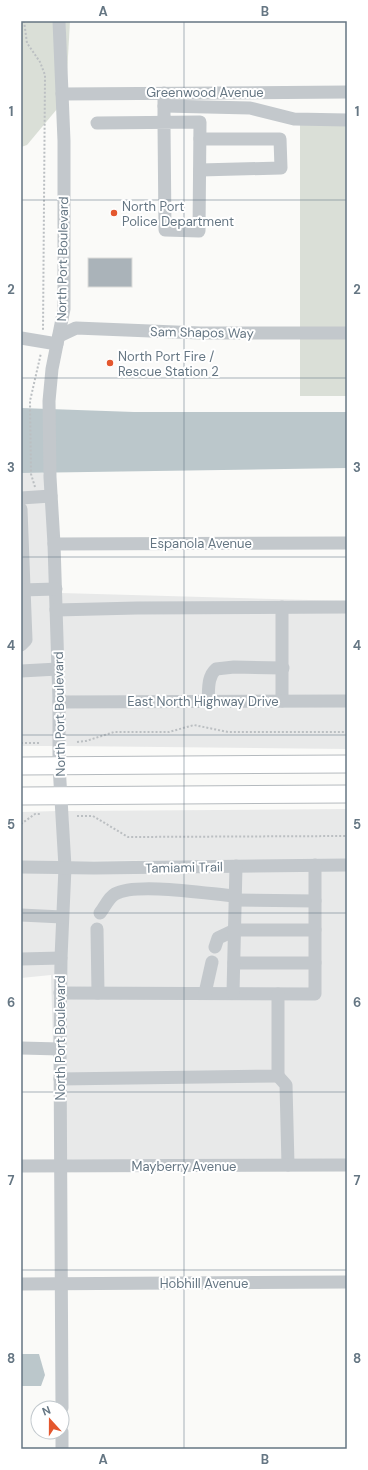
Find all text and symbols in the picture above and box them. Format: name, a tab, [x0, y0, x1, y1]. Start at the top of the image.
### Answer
text: A	[98, 3, 108, 20]
text: B	[261, 3, 269, 20]
street label: Greenwood Avenue	[146, 84, 264, 101]
text: 1	[9, 103, 13, 120]
text: 1	[355, 103, 359, 120]
street label: North Port Boulevard	[53, 196, 72, 322]
place label: North Port Police Department	[122, 198, 234, 230]
marker: North Port Police Department	[109, 208, 119, 218]
text: 2	[7, 281, 15, 298]
text: 2	[353, 281, 361, 298]
street label: Sam Shapos Way	[150, 323, 254, 342]
place label: North Port Fire / Rescue Station 2	[118, 348, 219, 380]
marker: North Port Fire / Rescue Station 2	[105, 358, 115, 368]
text: 3	[7, 459, 15, 476]
text: 3	[353, 459, 361, 476]
street label: Espanola Avenue	[150, 535, 252, 552]
text: 4	[7, 637, 15, 654]
text: 4	[353, 637, 361, 654]
street label: North Port Boulevard	[50, 651, 69, 777]
street label: East North Highway Drive	[127, 693, 279, 710]
text: 5	[7, 816, 15, 833]
text: 5	[353, 816, 361, 833]
street label: Tamiami Trail	[145, 858, 223, 877]
street label: North Port Boulevard	[52, 975, 69, 1101]
text: 6	[7, 994, 15, 1011]
text: 6	[353, 994, 361, 1011]
street label: Mayberry Avenue	[131, 1158, 237, 1175]
text: 7	[8, 1172, 15, 1189]
text: 7	[354, 1172, 361, 1189]
street label: Hobhill Avenue	[160, 1275, 248, 1292]
text: 8	[7, 1350, 15, 1367]
text: 8	[353, 1350, 361, 1367]
north arrow	[30, 1400, 70, 1440]
text: N	[40, 1403, 53, 1419]
text: A	[98, 1451, 108, 1468]
text: B	[261, 1451, 269, 1468]

